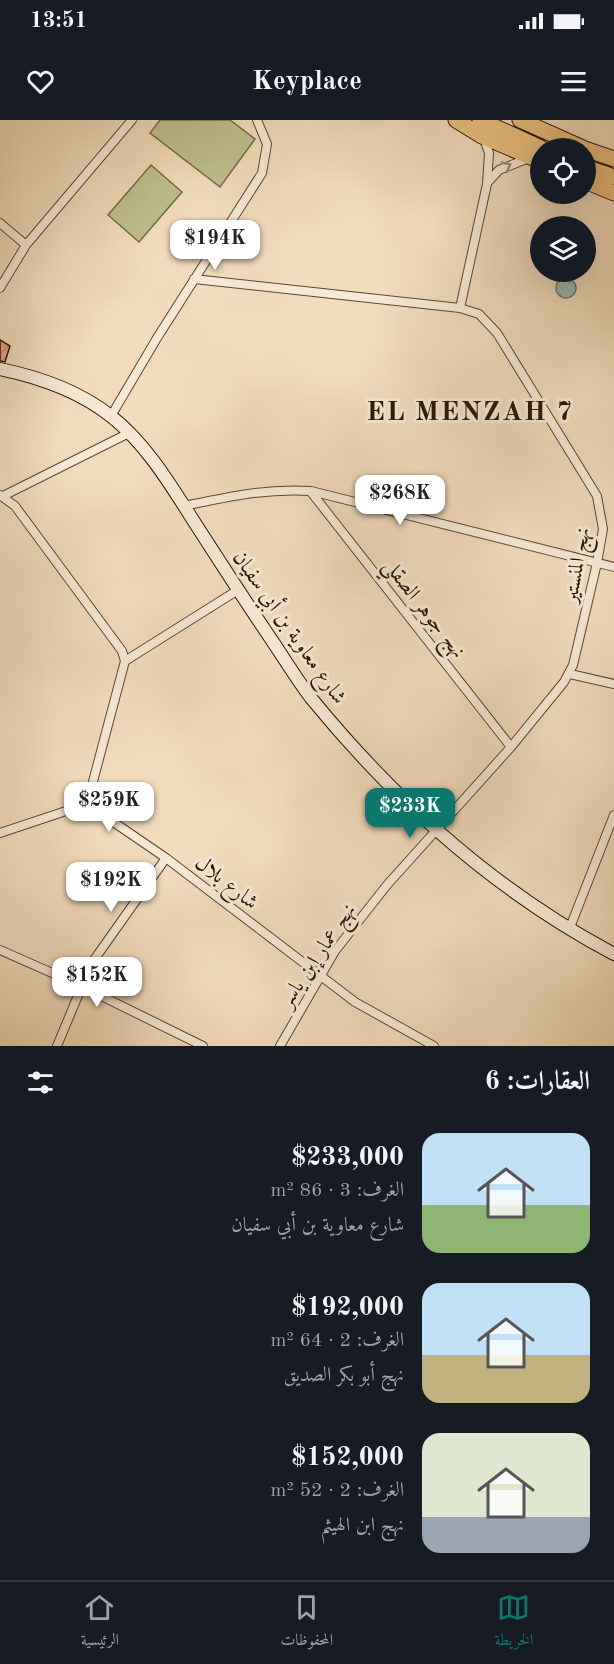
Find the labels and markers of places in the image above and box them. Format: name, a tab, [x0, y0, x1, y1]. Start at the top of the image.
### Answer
pin: $194K	[173, 220, 257, 271]
pin: $268K	[358, 475, 442, 526]
pin: $259K	[67, 782, 151, 833]
pin: $233K	[368, 788, 452, 839]
pin: $192K	[69, 862, 153, 913]
pin: $152K	[55, 957, 139, 1008]

